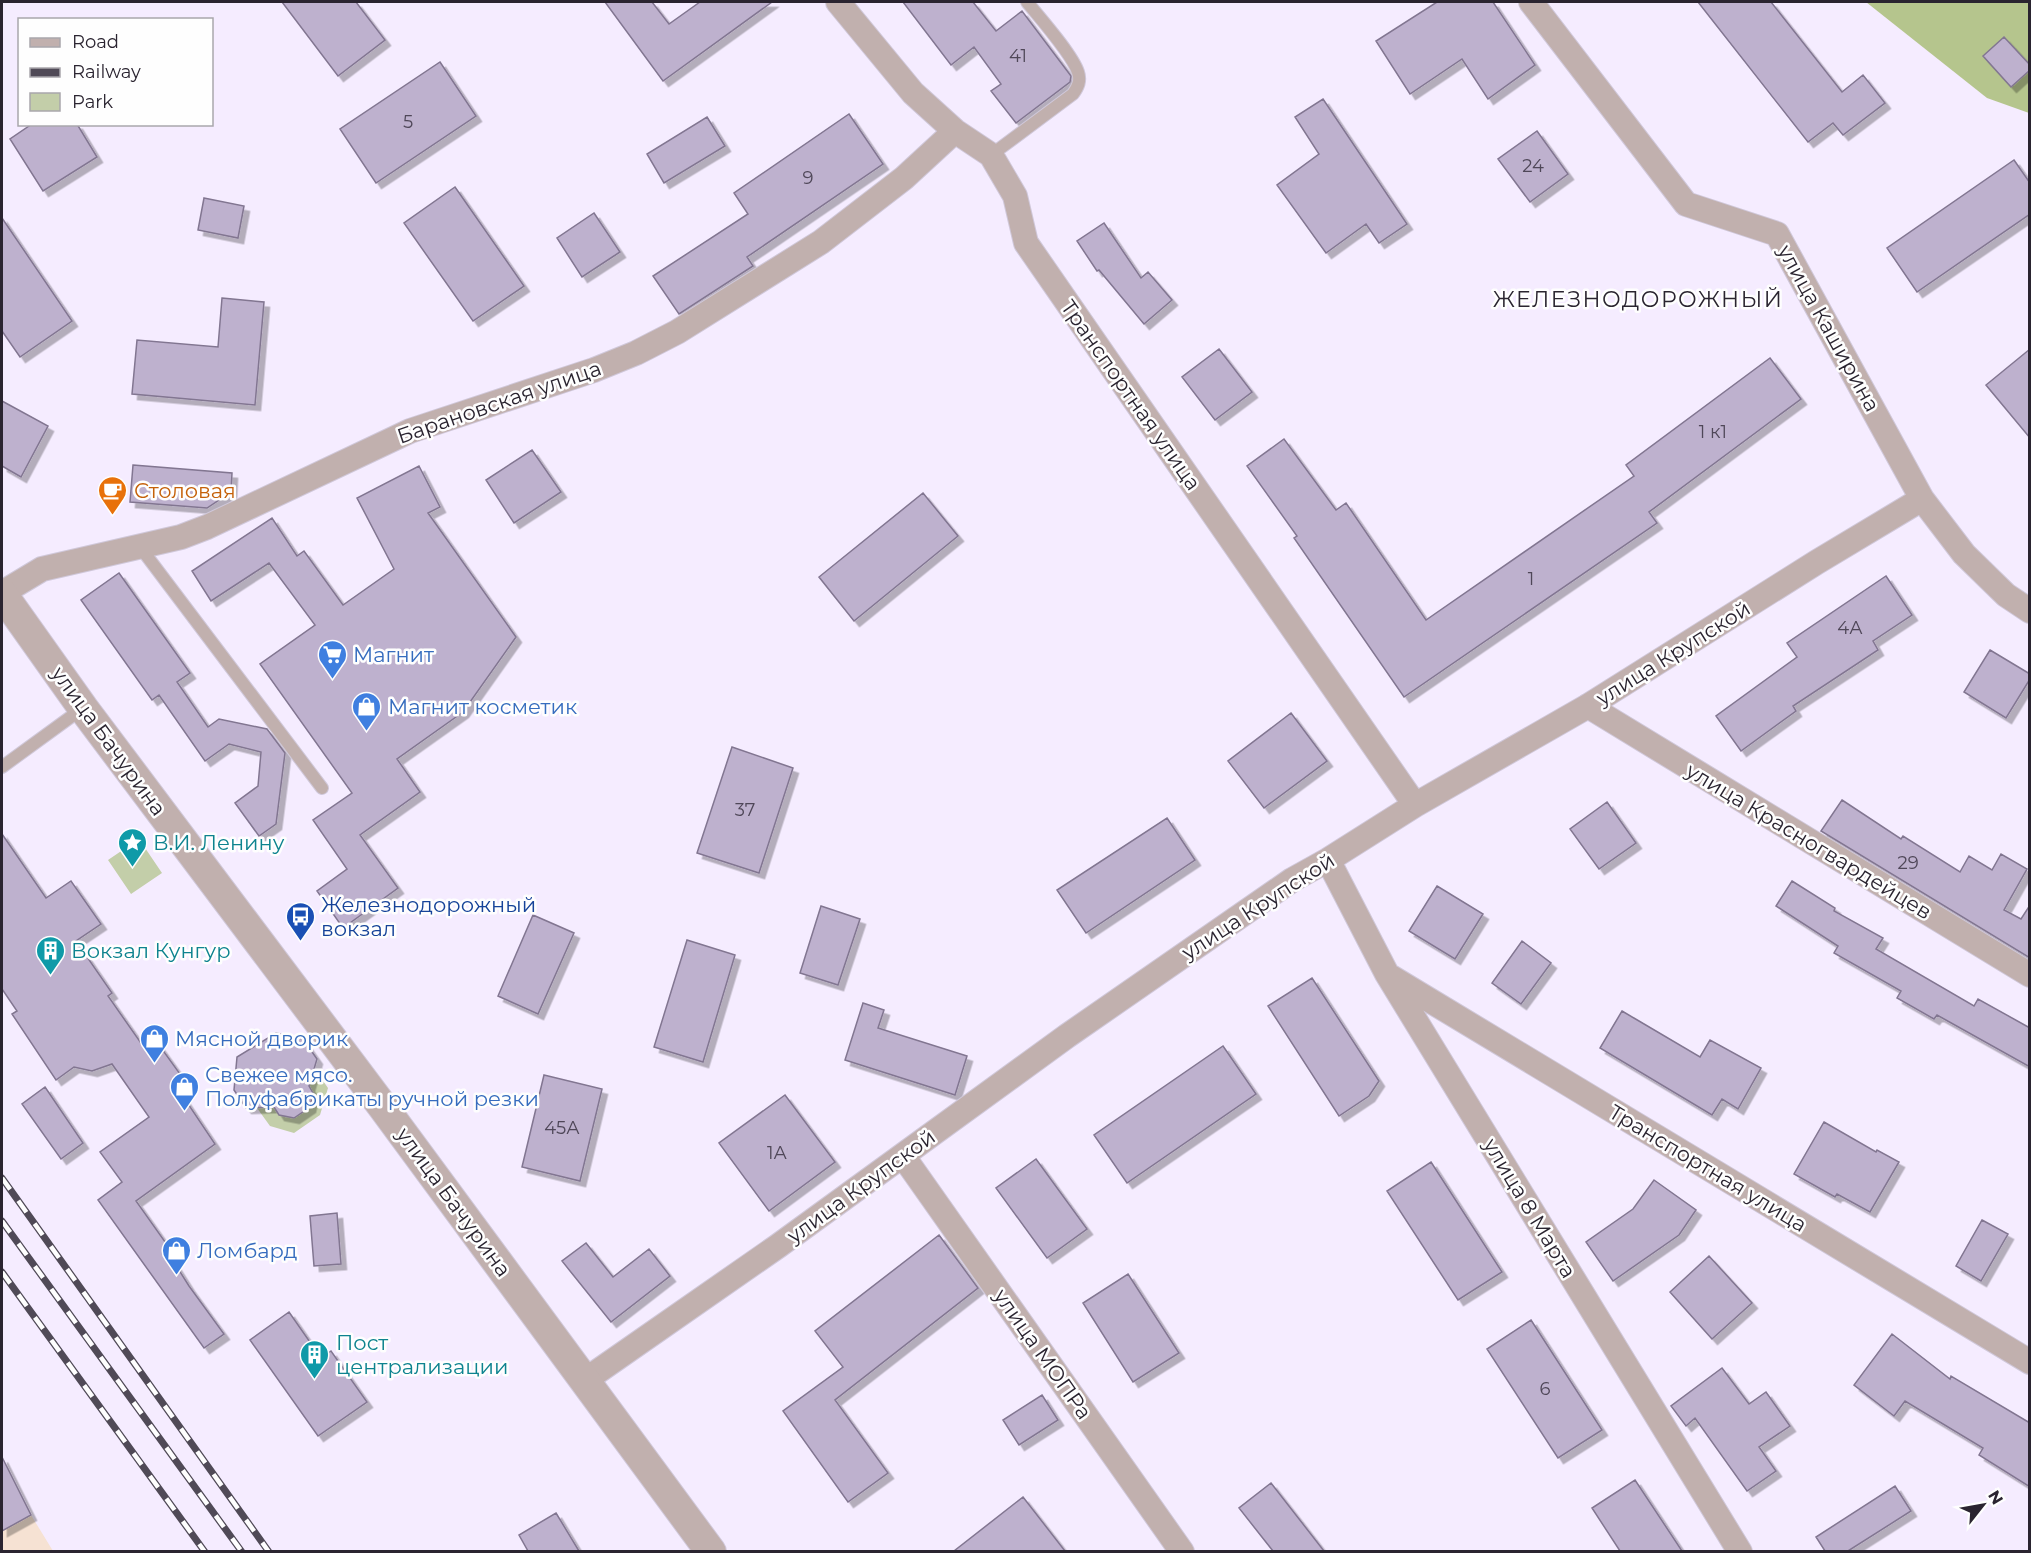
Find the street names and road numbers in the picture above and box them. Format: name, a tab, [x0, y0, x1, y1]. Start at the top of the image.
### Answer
street label: улица Каширина	[1772, 239, 1885, 416]
street label: Транспортная улица	[1056, 295, 1206, 495]
street label: Барановская улица	[394, 355, 604, 449]
street label: улица Крупской	[1590, 595, 1755, 711]
street label: улица Бачурина	[46, 661, 171, 820]
street label: улица Красногвардейцев	[1681, 757, 1936, 924]
street label: улица Крупской	[1176, 847, 1339, 965]
street label: Транспортная улица	[1605, 1099, 1811, 1237]
street label: улица Бачурина	[391, 1122, 516, 1281]
street label: улица Крупской	[781, 1124, 940, 1249]
street label: улица 8 Марта	[1478, 1133, 1582, 1282]
street label: улица МОПРа	[988, 1283, 1097, 1424]

